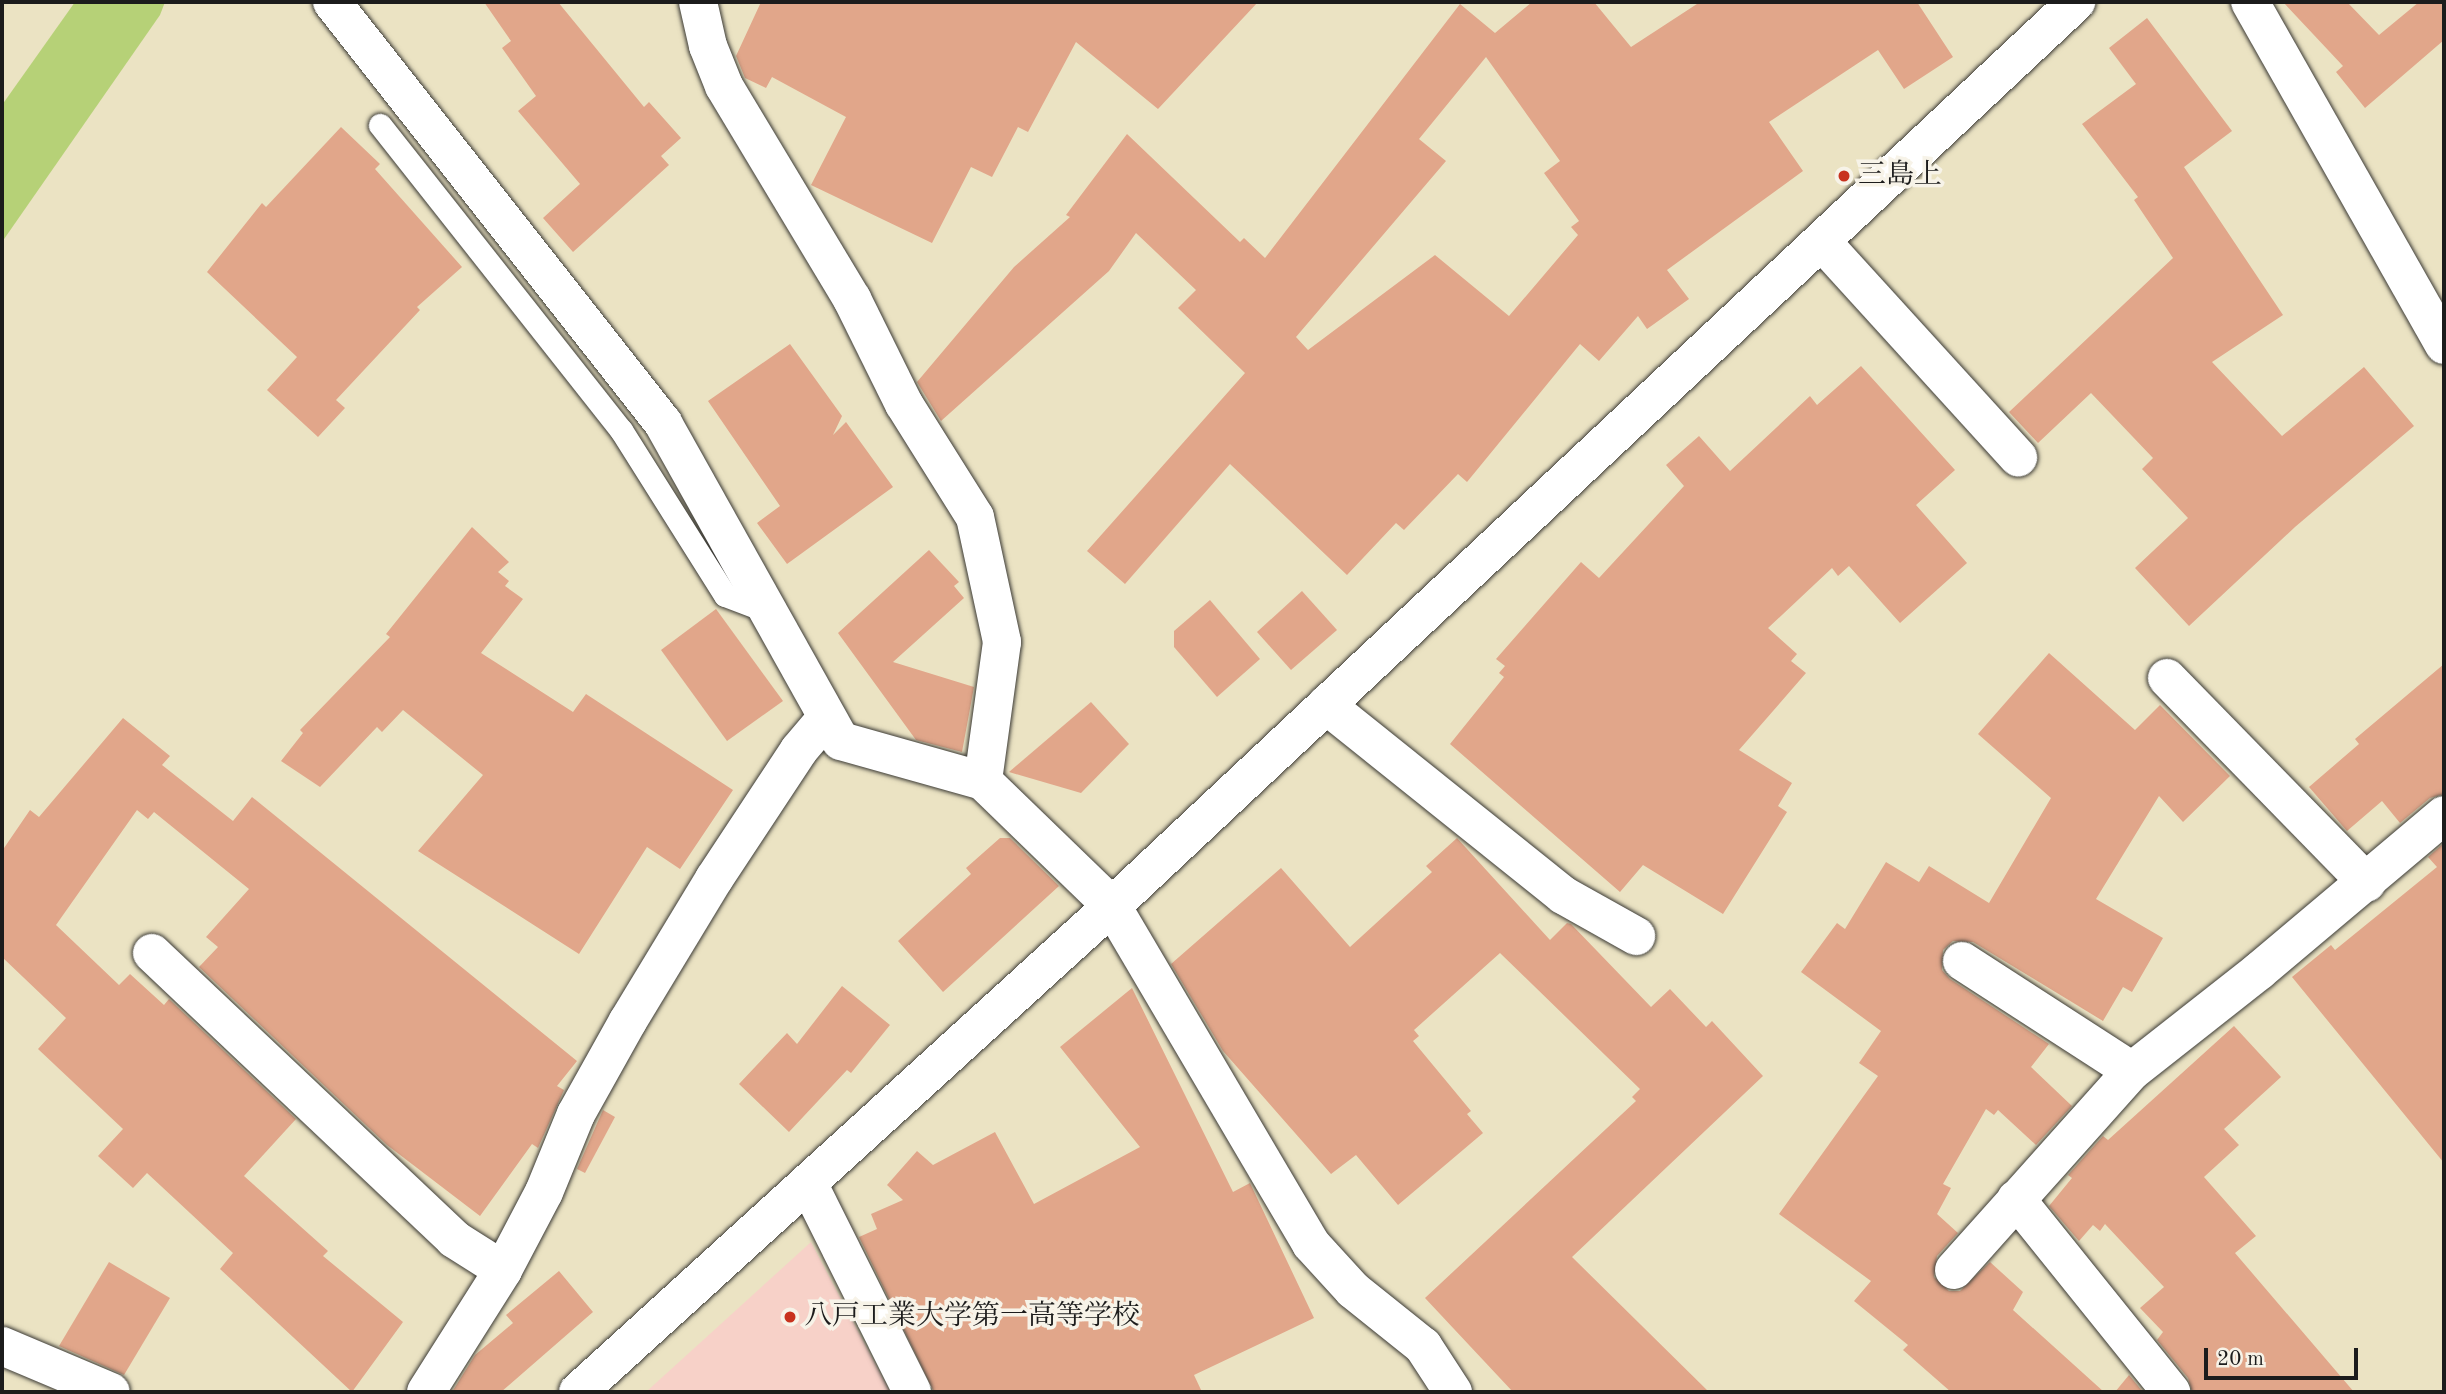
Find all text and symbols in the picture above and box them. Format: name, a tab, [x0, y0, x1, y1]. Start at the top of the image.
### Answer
place label: 三島上	[1858, 159, 1942, 193]
marker: 三島上	[1836, 168, 1852, 184]
place label: 八戸工業大学第一高等学校	[804, 1300, 1140, 1334]
marker: 八戸工業大学第一高等学校	[782, 1309, 798, 1325]
scale bar	[2208, 1334, 2362, 1378]
text: 20 m	[2217, 1349, 2264, 1370]

